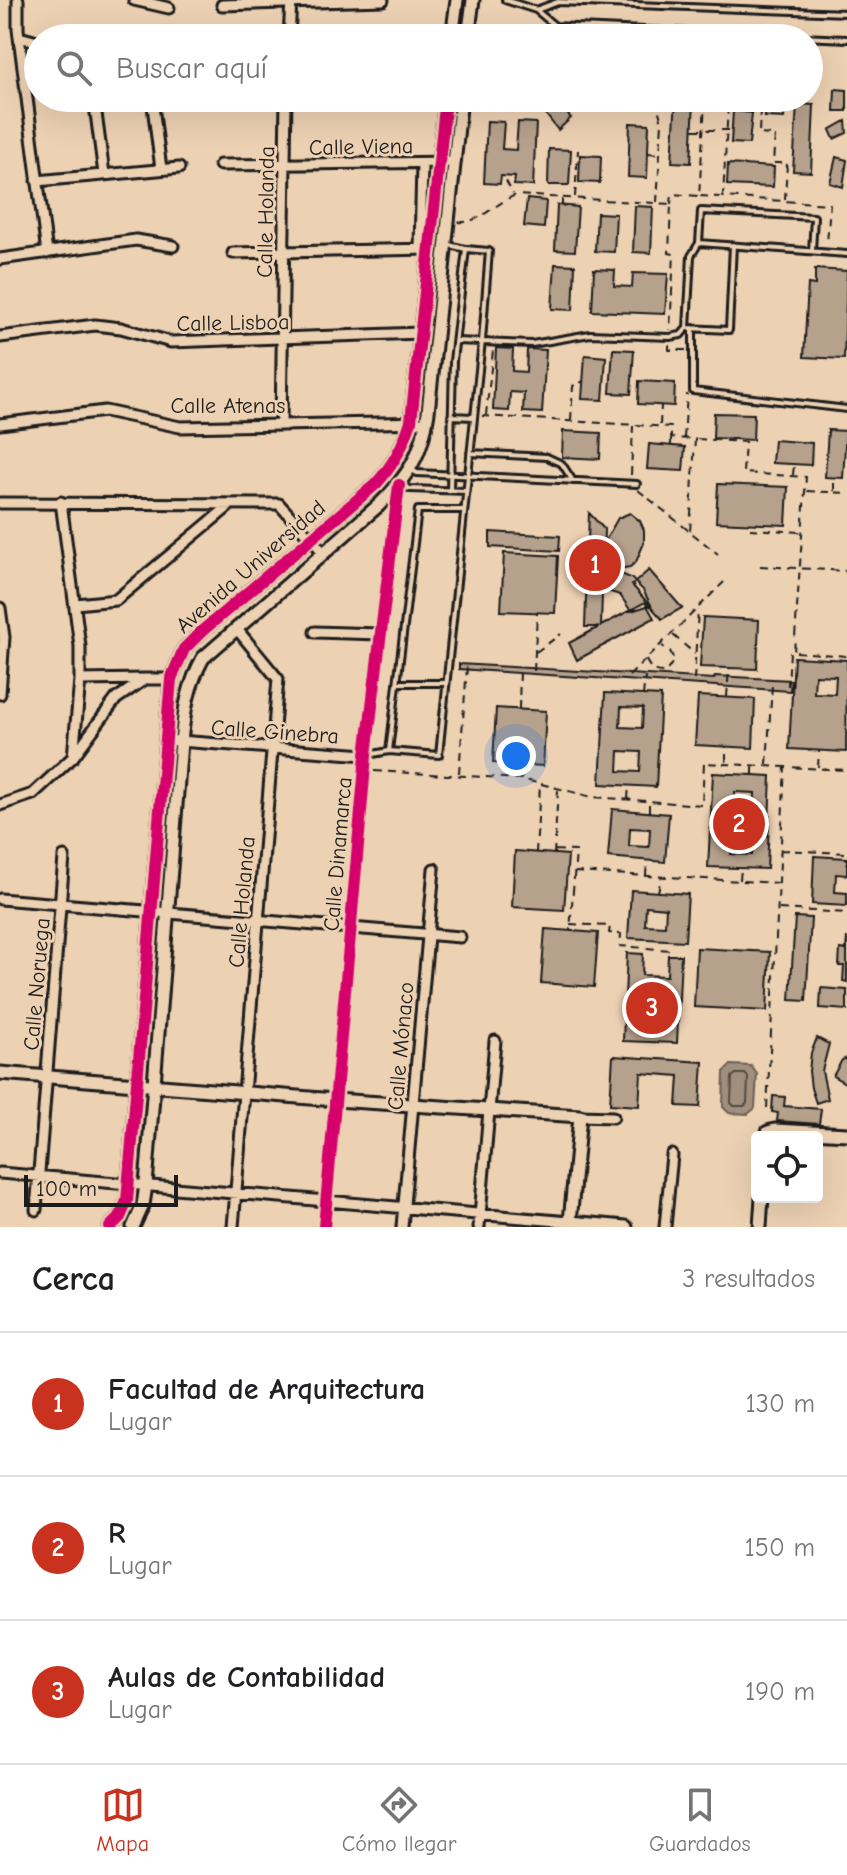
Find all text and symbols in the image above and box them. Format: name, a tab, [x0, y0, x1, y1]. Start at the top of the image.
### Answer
search box	[24, 24, 823, 112]
icon: search	[52, 46, 96, 90]
text: Buscar aquí	[116, 51, 267, 86]
street label: Calle Viena	[309, 133, 413, 161]
street label: Calle Holanda	[252, 146, 280, 278]
street label: Calle Lisboa	[176, 309, 290, 337]
street label: Calle Atenas	[171, 393, 286, 419]
street label: Avenida Universidad	[171, 495, 331, 639]
pin: 1	[569, 535, 621, 595]
street label: Calle Ginebra	[210, 715, 340, 749]
your location	[496, 736, 536, 776]
street label: Calle Dinamarca	[318, 776, 358, 932]
pin: 2	[713, 794, 765, 854]
street label: Calle Holanda	[223, 835, 261, 969]
street label: Calle Noruega	[18, 917, 56, 1051]
pin: 3	[626, 978, 678, 1038]
street label: Calle Mónaco	[382, 981, 420, 1111]
map controls	[751, 1131, 823, 1203]
button: locate	[751, 1131, 823, 1203]
scale bar	[24, 1171, 178, 1207]
text: 100 m	[36, 1176, 97, 1202]
text: Cerca	[32, 1259, 115, 1299]
text: 3 resultados	[682, 1264, 815, 1294]
text: Facultad de Arquitectura	[108, 1372, 425, 1407]
text: 1	[53, 1389, 63, 1419]
text: 130 m	[746, 1389, 815, 1419]
text: Lugar	[108, 1407, 172, 1437]
text: R	[108, 1516, 126, 1551]
text: 2	[52, 1533, 64, 1563]
text: 150 m	[745, 1533, 815, 1563]
text: Lugar	[108, 1551, 172, 1581]
text: Aulas de Contabilidad	[108, 1660, 385, 1695]
text: 3	[52, 1677, 64, 1707]
text: 190 m	[745, 1677, 815, 1707]
text: Lugar	[108, 1695, 172, 1725]
tab: Mapa	[96, 1783, 149, 1857]
tab: Cómo llegar	[342, 1783, 456, 1857]
tab: Guardados	[649, 1783, 751, 1857]

